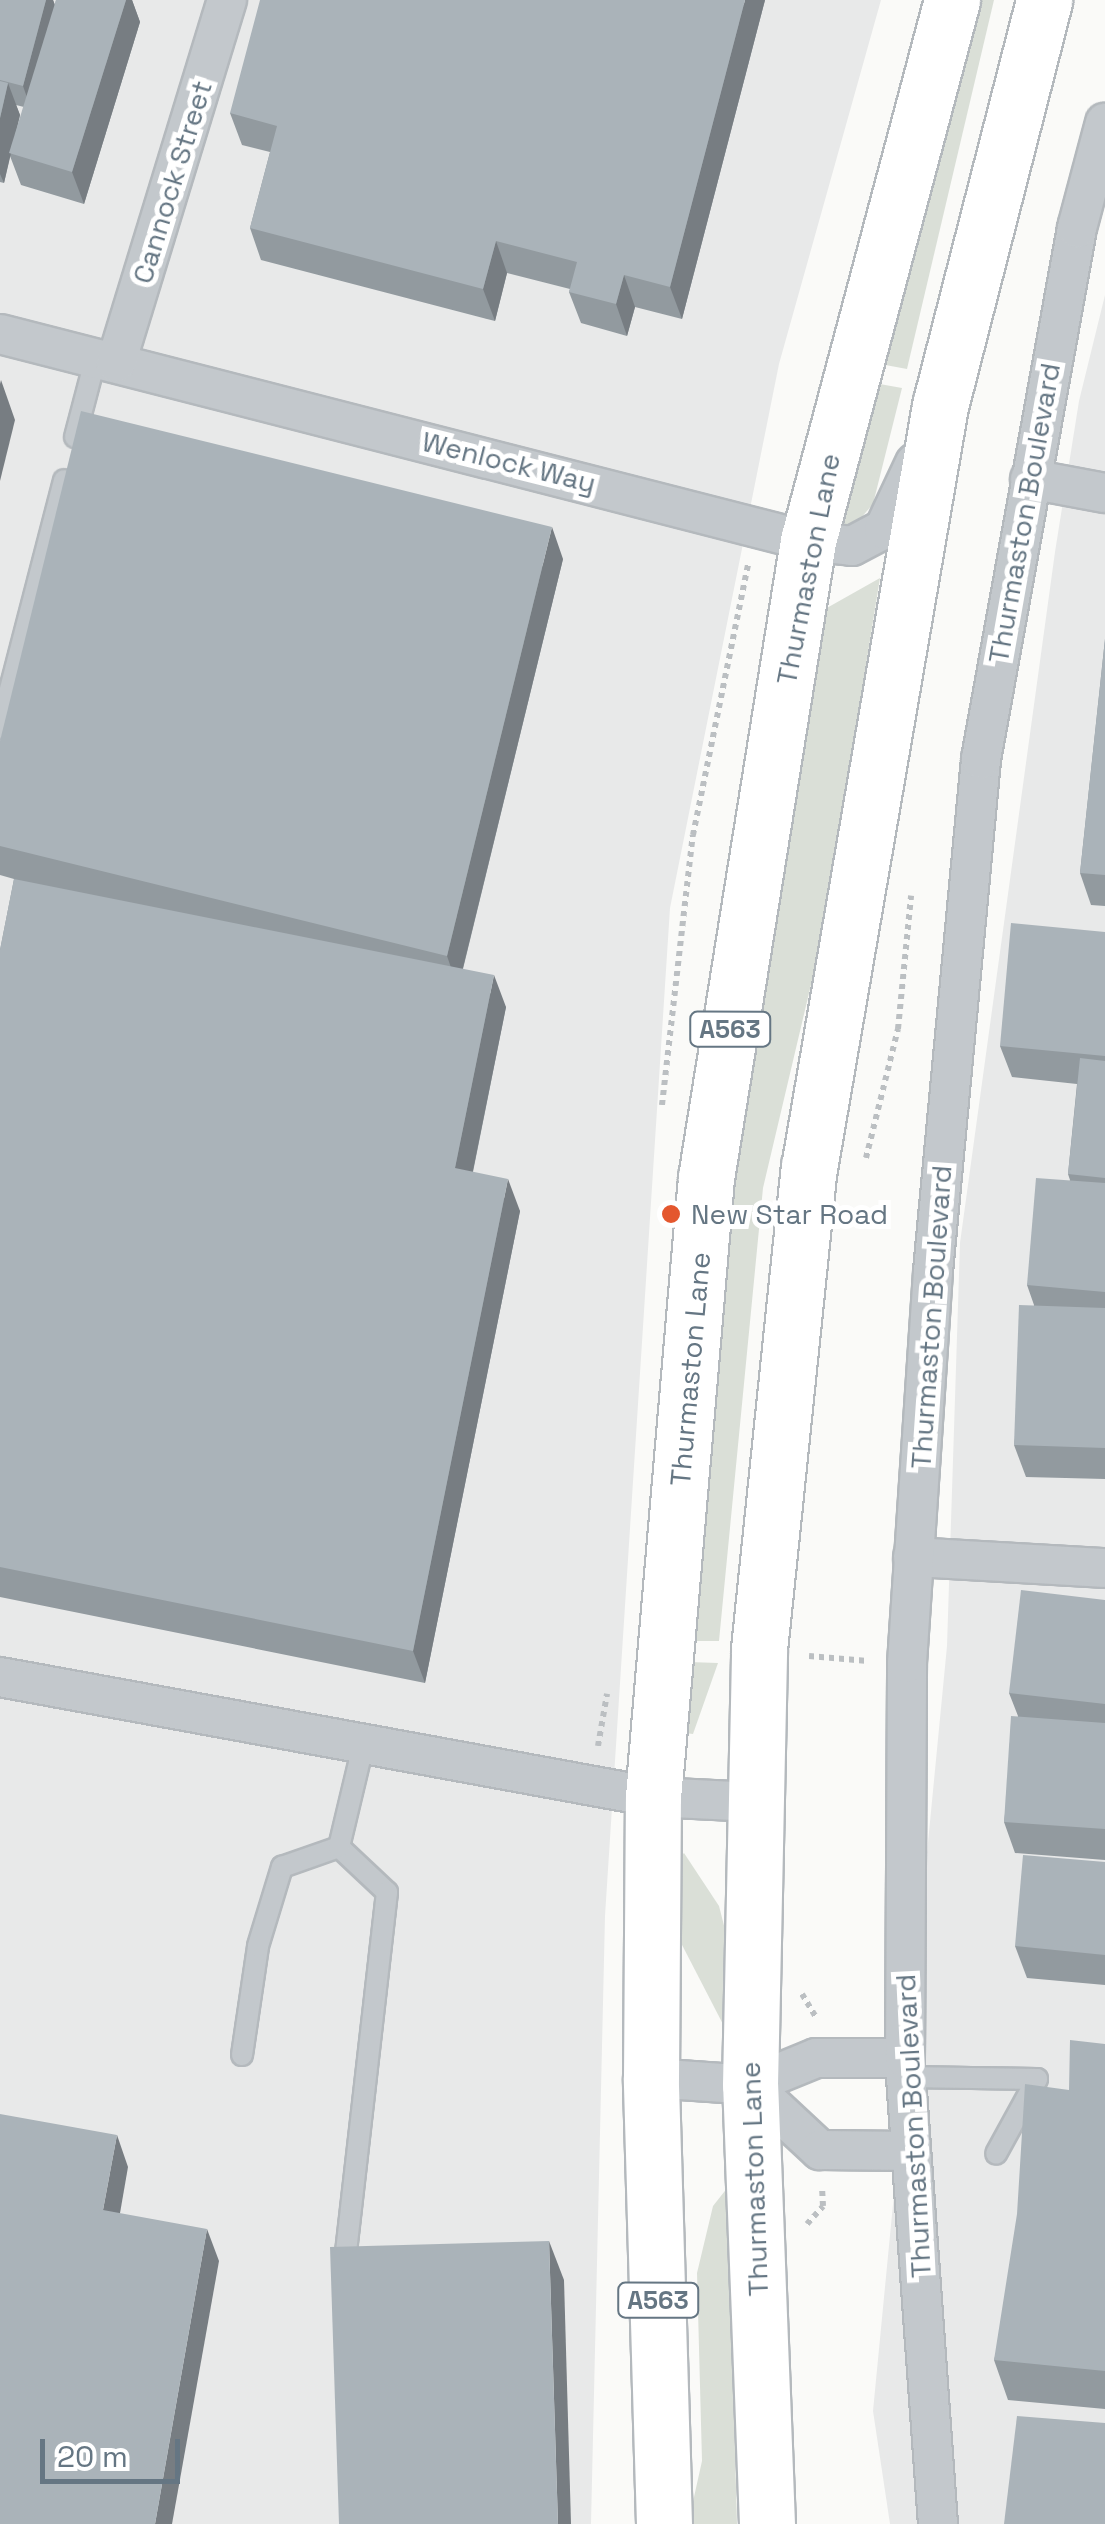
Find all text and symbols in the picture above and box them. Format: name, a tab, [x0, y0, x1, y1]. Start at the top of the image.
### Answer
street label: Cannock Street	[125, 77, 219, 287]
street label: Thurmaston Boulevard	[981, 360, 1067, 666]
street label: Wenlock Way	[419, 424, 599, 500]
street label: Thurmaston Lane	[769, 451, 847, 687]
road number: A563	[688, 1009, 772, 1049]
street label: Thurmaston Boulevard	[904, 1164, 958, 1470]
place label: New Star Road	[691, 1197, 888, 1231]
marker: New Star Road	[660, 1203, 682, 1225]
street label: Thurmaston Lane	[663, 1251, 717, 1487]
street label: Thurmaston Boulevard	[888, 1973, 938, 2279]
street label: Thurmaston Lane	[733, 2061, 775, 2297]
road number: A563	[616, 2280, 700, 2320]
scale bar	[45, 2419, 185, 2481]
text: 20 m	[57, 2437, 128, 2476]

